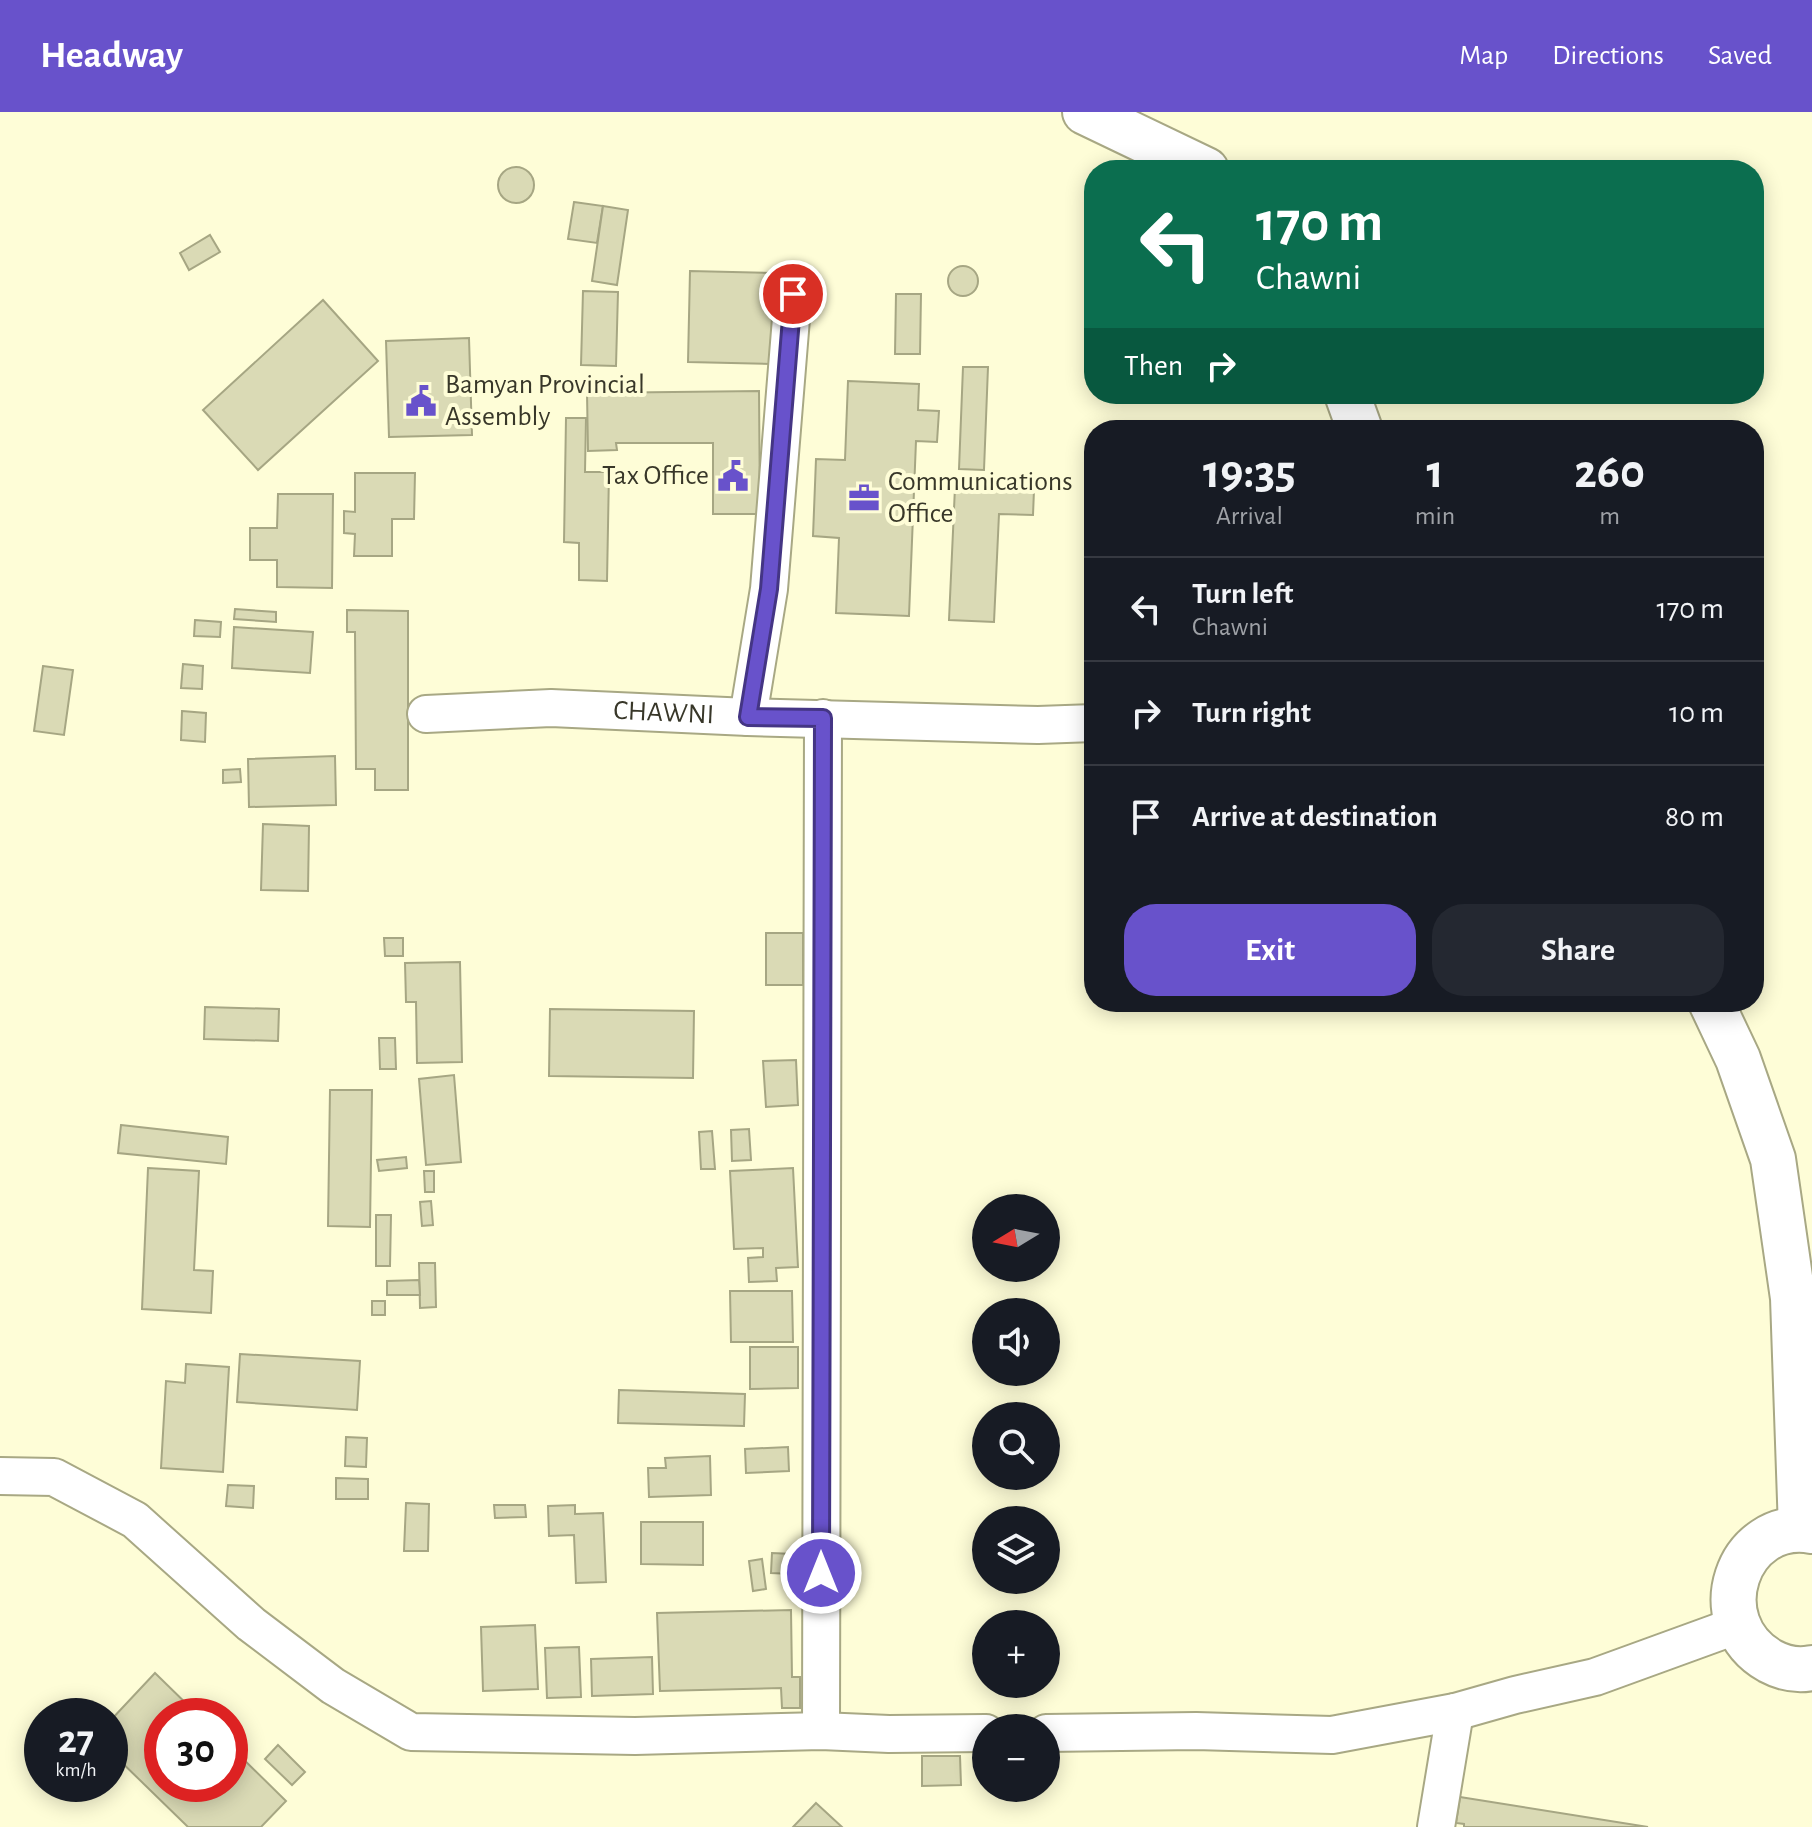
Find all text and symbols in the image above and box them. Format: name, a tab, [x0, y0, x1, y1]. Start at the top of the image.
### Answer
text: Headway	[40, 37, 183, 75]
text: Map	[1459, 42, 1508, 70]
text: Directions	[1552, 42, 1664, 70]
text: Saved	[1708, 42, 1772, 70]
icon: left	[1124, 192, 1228, 296]
text: 170 m	[1256, 195, 1383, 251]
pin	[759, 260, 827, 328]
text: Chawni	[1256, 260, 1361, 296]
icon: arrive	[771, 272, 815, 316]
icon: right	[1199, 344, 1243, 388]
text: Then	[1124, 351, 1183, 381]
place label: Bamyan Provincial Assembly	[445, 371, 645, 431]
public building icon: Bamyan Provincial Assembly	[404, 384, 438, 418]
text: 19:35	[1203, 449, 1296, 497]
text: 1	[1426, 449, 1444, 497]
text: 260	[1574, 449, 1645, 497]
public building icon: Tax Office	[716, 459, 750, 493]
place label: Tax Office	[602, 462, 709, 490]
place label: Communications Office	[888, 468, 1073, 528]
office icon: Communications Office	[847, 481, 881, 515]
text: Arrival	[1216, 503, 1283, 529]
text: min	[1415, 503, 1455, 529]
text: m	[1599, 503, 1620, 529]
text: Turn left	[1192, 579, 1293, 609]
icon: left	[1124, 587, 1168, 631]
text: 170 m	[1656, 594, 1724, 624]
text: Chawni	[1192, 614, 1268, 640]
icon: right	[1124, 691, 1168, 735]
street label: CHAWNI	[613, 697, 715, 729]
text: Turn right	[1192, 698, 1311, 728]
text: 10 m	[1669, 698, 1724, 728]
icon: arrive	[1124, 795, 1168, 839]
text: Arrive at destination	[1192, 802, 1438, 832]
text: 80 m	[1665, 802, 1724, 832]
button: Exit	[1124, 904, 1416, 996]
button: Share	[1432, 904, 1724, 996]
north arrow	[972, 1194, 1060, 1282]
map controls	[972, 1194, 1060, 1802]
button: sound	[972, 1298, 1060, 1386]
button: search	[972, 1402, 1060, 1490]
button: layers	[972, 1506, 1060, 1594]
position arrow	[779, 1531, 863, 1615]
button: +	[972, 1610, 1060, 1698]
speed limit sign: 30	[144, 1698, 248, 1802]
button: −	[972, 1714, 1060, 1802]
text: 27	[58, 1720, 94, 1760]
text: km/h	[55, 1760, 97, 1780]

